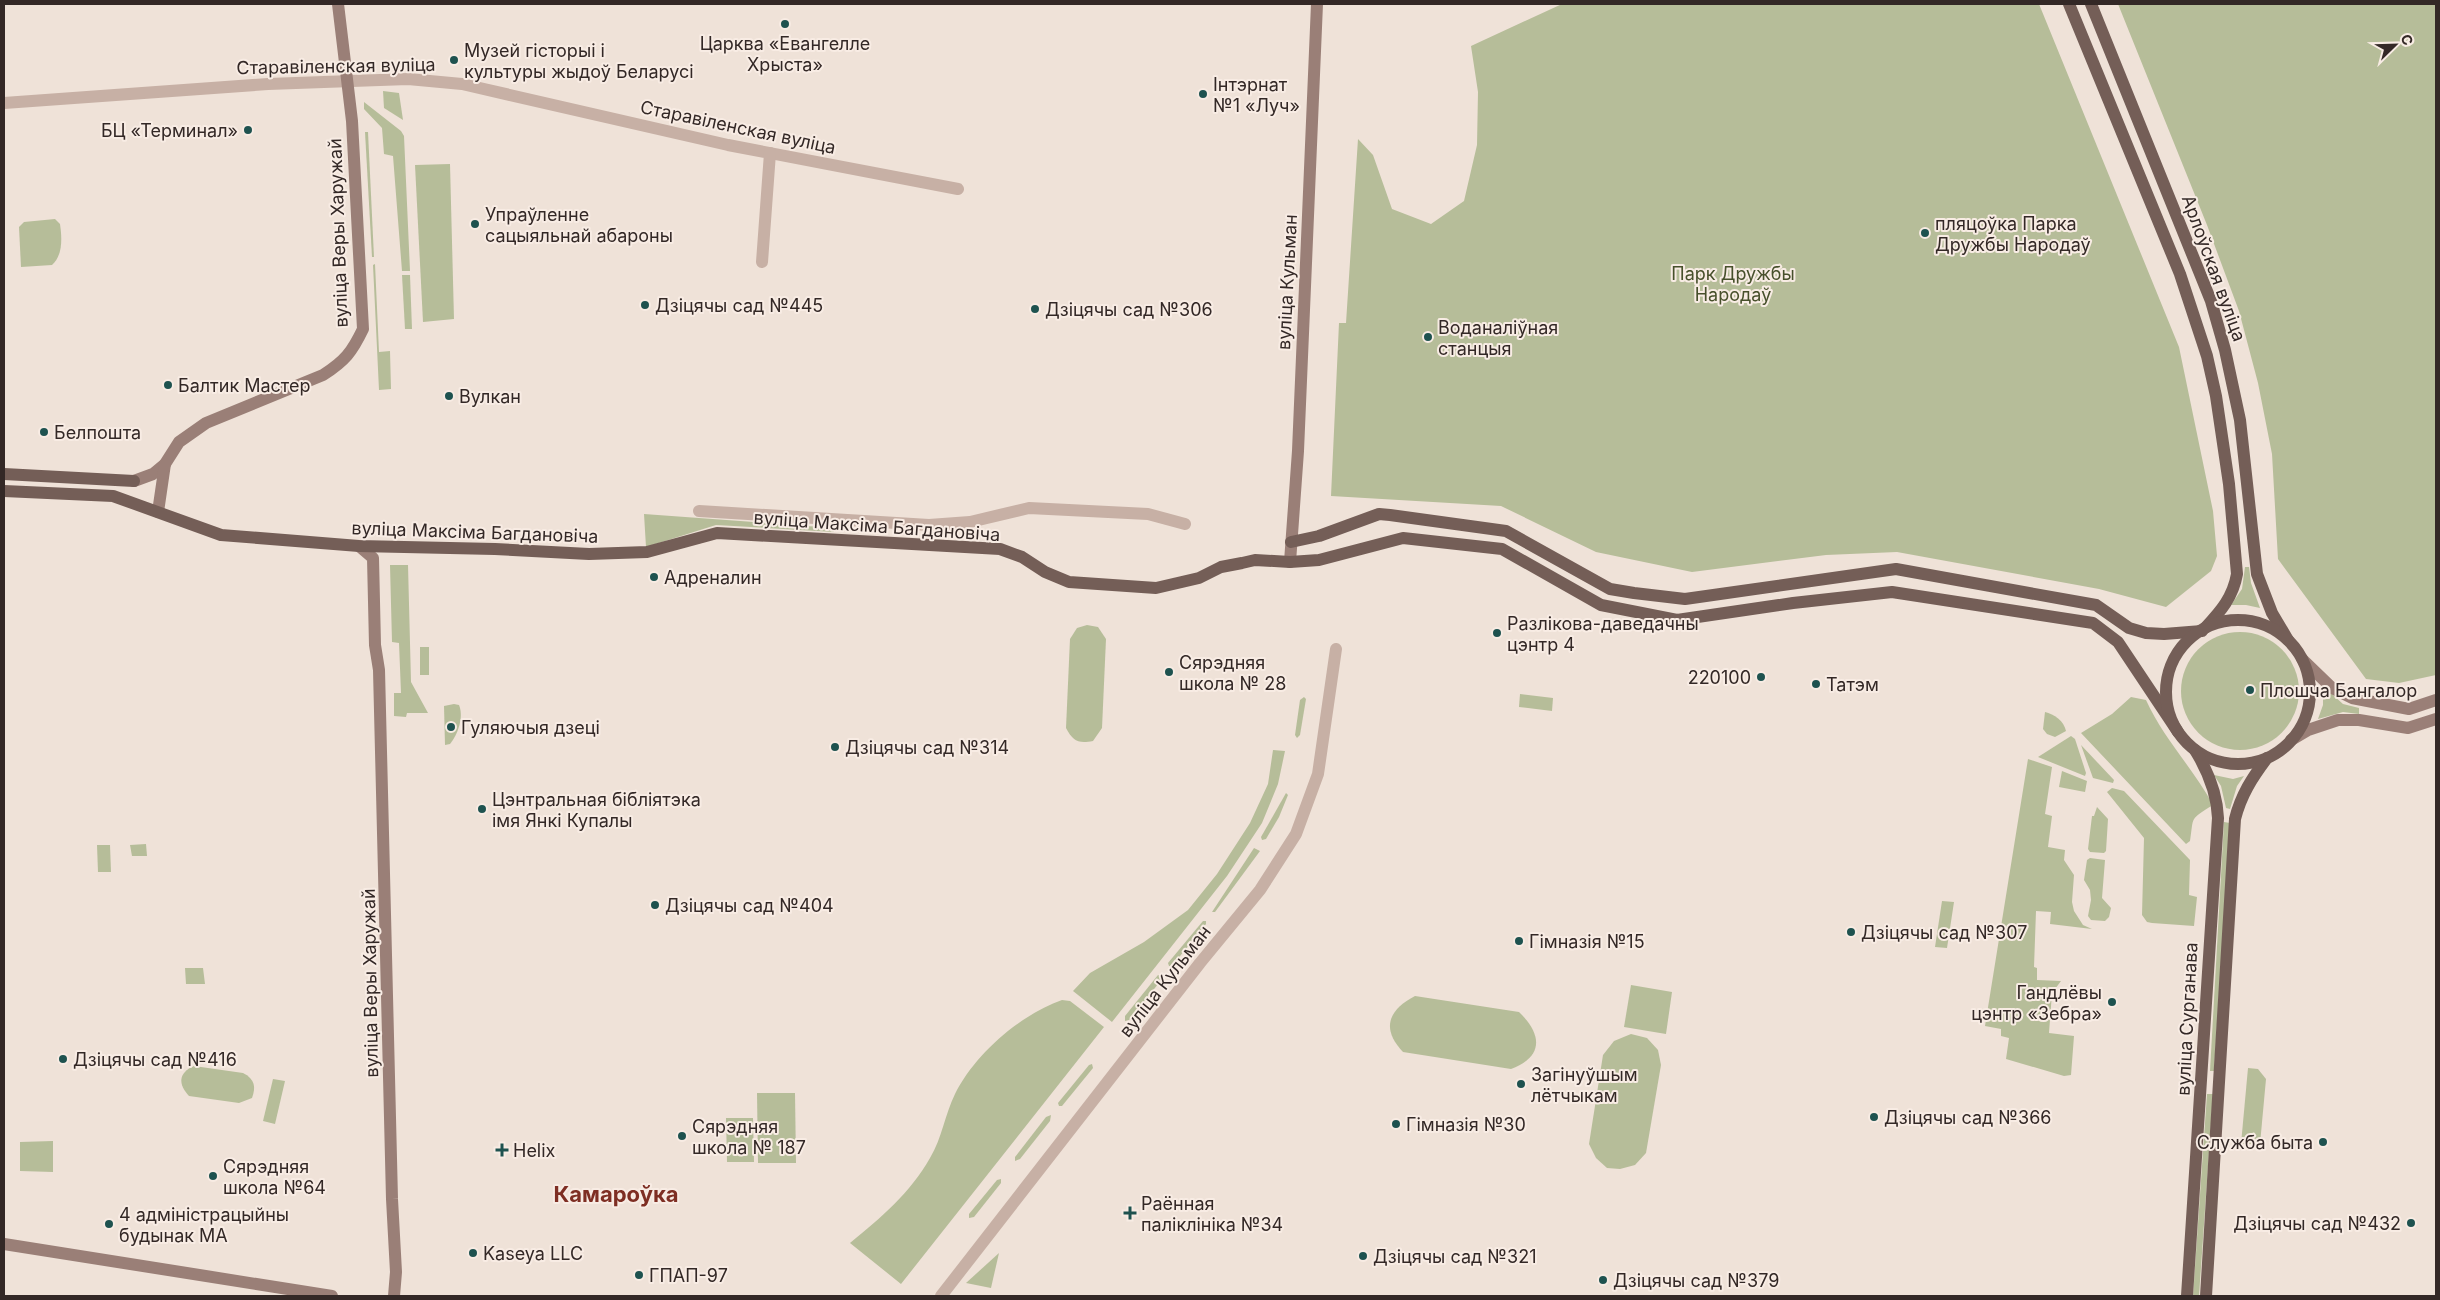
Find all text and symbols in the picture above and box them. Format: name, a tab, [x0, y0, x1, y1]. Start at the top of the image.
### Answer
marker: Царква «Евангелле Хрыста»	[779, 18, 791, 30]
north arrow	[2370, 20, 2420, 70]
text: С	[2398, 32, 2417, 48]
place label: Царква «Евангелле Хрыста»	[700, 33, 870, 75]
place label: Музей гісторыі і культуры жыдоў Беларусі	[464, 40, 694, 82]
street label: Старавіленская вуліца	[236, 54, 436, 78]
marker: Музей гісторыі і культуры жыдоў Беларусі	[448, 54, 460, 66]
place label: Інтэрнат №1 «Луч»	[1213, 74, 1300, 116]
marker: Інтэрнат №1 «Луч»	[1197, 88, 1209, 100]
street label: Старавіленская вуліца	[638, 96, 838, 158]
place label: БЦ «Терминал»	[101, 120, 238, 141]
marker: БЦ «Терминал»	[242, 124, 254, 136]
street label: вуліца Веры Харужай	[324, 138, 352, 328]
street label: Арлоўская вуліца	[2178, 192, 2250, 344]
place label: Упраўленне сацыяльнай абароны	[485, 204, 673, 246]
place label: пляцоўка Парка Дружбы Народаў	[1935, 213, 2091, 255]
street label: вуліца Кульман	[1273, 214, 1301, 350]
marker: Упраўленне сацыяльнай абароны	[469, 218, 481, 230]
marker: пляцоўка Парка Дружбы Народаў	[1919, 227, 1931, 239]
park label: Парк Дружбы Народаў	[1671, 263, 1795, 305]
place label: Дзіцячы сад №445	[655, 295, 823, 316]
marker: Дзіцячы сад №445	[639, 299, 651, 311]
place label: Дзіцячы сад №306	[1045, 299, 1213, 320]
marker: Дзіцячы сад №306	[1029, 303, 1041, 315]
place label: Воданаліўная станцыя	[1438, 317, 1558, 359]
marker: Воданаліўная станцыя	[1422, 331, 1434, 343]
place label: Балтик Мастер	[178, 375, 310, 396]
marker: Балтик Мастер	[162, 379, 174, 391]
place label: Вулкан	[459, 386, 521, 407]
marker: Вулкан	[443, 390, 455, 402]
place label: Белпошта	[54, 422, 141, 443]
marker: Белпошта	[38, 426, 50, 438]
street label: вуліца Максіма Багдановіча	[753, 507, 1001, 545]
street label: вуліца Максіма Багдановіча	[351, 517, 599, 547]
place label: Адреналин	[664, 567, 762, 588]
marker: Адреналин	[648, 571, 660, 583]
place label: Разлікова-даведачны цэнтр 4	[1507, 613, 1699, 655]
marker: Разлікова-даведачны цэнтр 4	[1491, 627, 1503, 639]
place label: Сярэдняя школа № 28	[1179, 652, 1286, 694]
marker: Сярэдняя школа № 28	[1163, 666, 1175, 678]
place label: 220100	[1688, 667, 1751, 688]
marker: 220100	[1755, 671, 1767, 683]
place label: Татэм	[1826, 674, 1879, 695]
marker: Татэм	[1810, 678, 1822, 690]
place label: Плошча Бангалор	[2260, 680, 2417, 701]
marker: Плошча Бангалор	[2244, 684, 2256, 696]
place label: Гуляючыя дзеці	[461, 717, 600, 738]
marker: Гуляючыя дзеці	[445, 721, 457, 733]
place label: Дзіцячы сад №314	[845, 737, 1009, 758]
marker: Дзіцячы сад №314	[829, 741, 841, 753]
place label: Цэнтральная бібліятэка імя Янкі Купалы	[492, 789, 701, 831]
marker: Цэнтральная бібліятэка імя Янкі Купалы	[476, 803, 488, 815]
street label: вуліца Веры Харужай	[358, 888, 382, 1078]
place label: Дзіцячы сад №404	[665, 895, 834, 916]
marker: Дзіцячы сад №404	[649, 899, 661, 911]
street label: вуліца Кульман	[1115, 921, 1215, 1041]
place label: Дзіцячы сад №307	[1861, 922, 2027, 943]
marker: Дзіцячы сад №307	[1845, 926, 1857, 938]
place label: Гімназія №15	[1529, 931, 1645, 952]
marker: Гімназія №15	[1513, 935, 1525, 947]
street label: вуліца Сурганава	[2173, 942, 2201, 1096]
place label: Гандлёвы цэнтр «Зебра»	[1971, 982, 2102, 1024]
marker: Гандлёвы цэнтр «Зебра»	[2106, 996, 2118, 1008]
place label: Дзіцячы сад №416	[73, 1049, 237, 1070]
marker: Дзіцячы сад №416	[57, 1053, 69, 1065]
place label: Загінуўшым лётчыкам	[1531, 1064, 1638, 1106]
marker: Загінуўшым лётчыкам	[1515, 1078, 1527, 1090]
place label: Дзіцячы сад №366	[1884, 1107, 2051, 1128]
marker: Дзіцячы сад №366	[1868, 1111, 1880, 1123]
place label: Гімназія №30	[1406, 1114, 1526, 1135]
place label: Сярэдняя школа № 187	[692, 1116, 806, 1158]
marker: Гімназія №30	[1390, 1118, 1402, 1130]
marker: Сярэдняя школа № 187	[676, 1130, 688, 1142]
place label: Служба быта	[2197, 1132, 2313, 1153]
marker: Служба быта	[2317, 1136, 2329, 1148]
place label: Helix	[513, 1140, 556, 1161]
marker: Helix	[495, 1143, 509, 1157]
place label: Сярэдняя школа №64	[223, 1156, 326, 1198]
marker: Сярэдняя школа №64	[207, 1170, 219, 1182]
district label: Камароўка	[553, 1181, 679, 1207]
place label: Раённая паліклініка №34	[1141, 1193, 1283, 1235]
place label: 4 адміністрацыйны будынак МА	[119, 1204, 289, 1246]
marker: Раённая паліклініка №34	[1123, 1206, 1137, 1220]
place label: Дзіцячы сад №432	[2233, 1213, 2401, 1234]
marker: Дзіцячы сад №432	[2405, 1217, 2417, 1229]
marker: 4 адміністрацыйны будынак МА	[103, 1218, 115, 1230]
place label: Kaseya LLC	[483, 1243, 583, 1264]
place label: Дзіцячы сад №321	[1373, 1246, 1536, 1267]
marker: Kaseya LLC	[467, 1247, 479, 1259]
marker: Дзіцячы сад №321	[1357, 1250, 1369, 1262]
place label: ГПАП-97	[649, 1265, 728, 1286]
marker: ГПАП-97	[633, 1269, 645, 1281]
place label: Дзіцячы сад №379	[1613, 1270, 1779, 1291]
marker: Дзіцячы сад №379	[1597, 1274, 1609, 1286]

